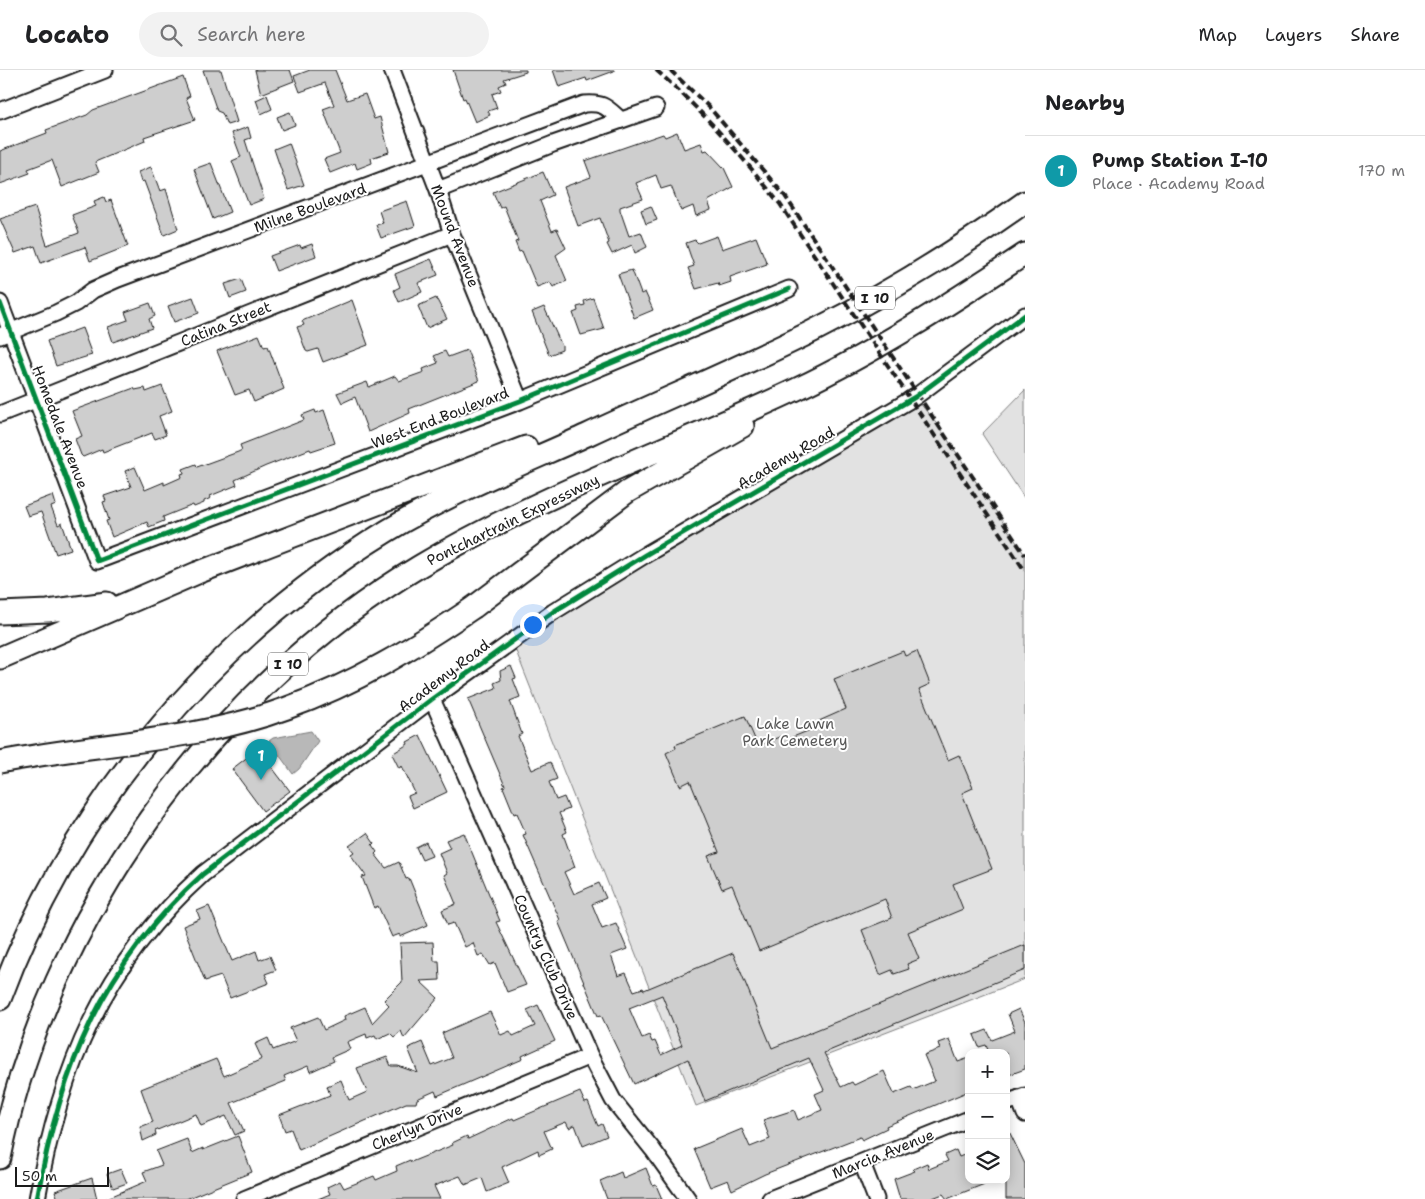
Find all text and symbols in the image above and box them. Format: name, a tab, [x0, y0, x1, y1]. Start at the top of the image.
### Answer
search box	[139, 12, 489, 57]
text: Locato	[25, 19, 109, 51]
icon: search	[157, 21, 185, 49]
text: Search here	[197, 22, 306, 47]
text: Map	[1199, 23, 1237, 47]
text: Layers	[1265, 23, 1322, 47]
text: Share	[1350, 23, 1400, 47]
text: Nearby	[1045, 89, 1125, 117]
text: Pump Station I-10	[1092, 148, 1268, 173]
text: 1	[1057, 160, 1065, 181]
text: 170 m	[1358, 160, 1405, 181]
text: Place · Academy Road	[1092, 173, 1265, 194]
street label: Milne Boulevard	[251, 178, 369, 238]
street label: Mound Avenue	[426, 182, 484, 290]
road number: I 10	[855, 287, 895, 310]
street label: Catina Street	[178, 297, 274, 351]
street label: Homedale Avenue	[27, 362, 93, 492]
street label: West End Boulevard	[368, 382, 512, 453]
street label: Academy Road	[734, 422, 839, 494]
street label: Pontchartrain Expressway	[423, 469, 603, 571]
your location	[520, 612, 546, 638]
street label: Academy Road	[394, 635, 494, 717]
road number: I 10	[268, 652, 308, 676]
park label: Lake Lawn Park Cemetery	[742, 714, 848, 751]
pin: 1	[245, 739, 277, 780]
street label: Country Club Drive	[509, 891, 583, 1023]
map controls	[965, 1049, 1010, 1184]
button: +	[965, 1049, 1010, 1094]
button: −	[965, 1094, 1010, 1139]
street label: Cherlyn Drive	[369, 1099, 465, 1155]
street label: Marcia Avenue	[829, 1124, 937, 1184]
button: layers	[965, 1139, 1010, 1184]
scale bar	[15, 1164, 109, 1187]
text: 50 m	[22, 1167, 57, 1185]

